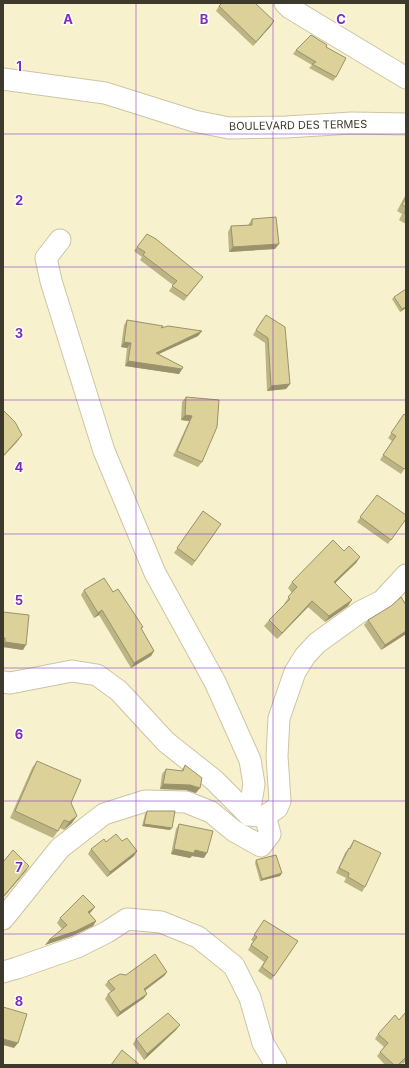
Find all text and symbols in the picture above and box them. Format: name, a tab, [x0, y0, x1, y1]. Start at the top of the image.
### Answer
text: A	[63, 11, 73, 27]
text: B	[200, 11, 209, 27]
text: C	[336, 11, 346, 27]
text: 1	[16, 58, 22, 74]
street label: BOULEVARD DES TERMES	[229, 117, 367, 133]
text: 2	[15, 192, 23, 208]
text: 3	[15, 325, 23, 341]
text: 4	[15, 459, 24, 475]
text: 5	[15, 592, 23, 608]
text: 6	[15, 726, 23, 742]
text: 7	[15, 859, 23, 875]
text: 8	[15, 993, 23, 1009]

